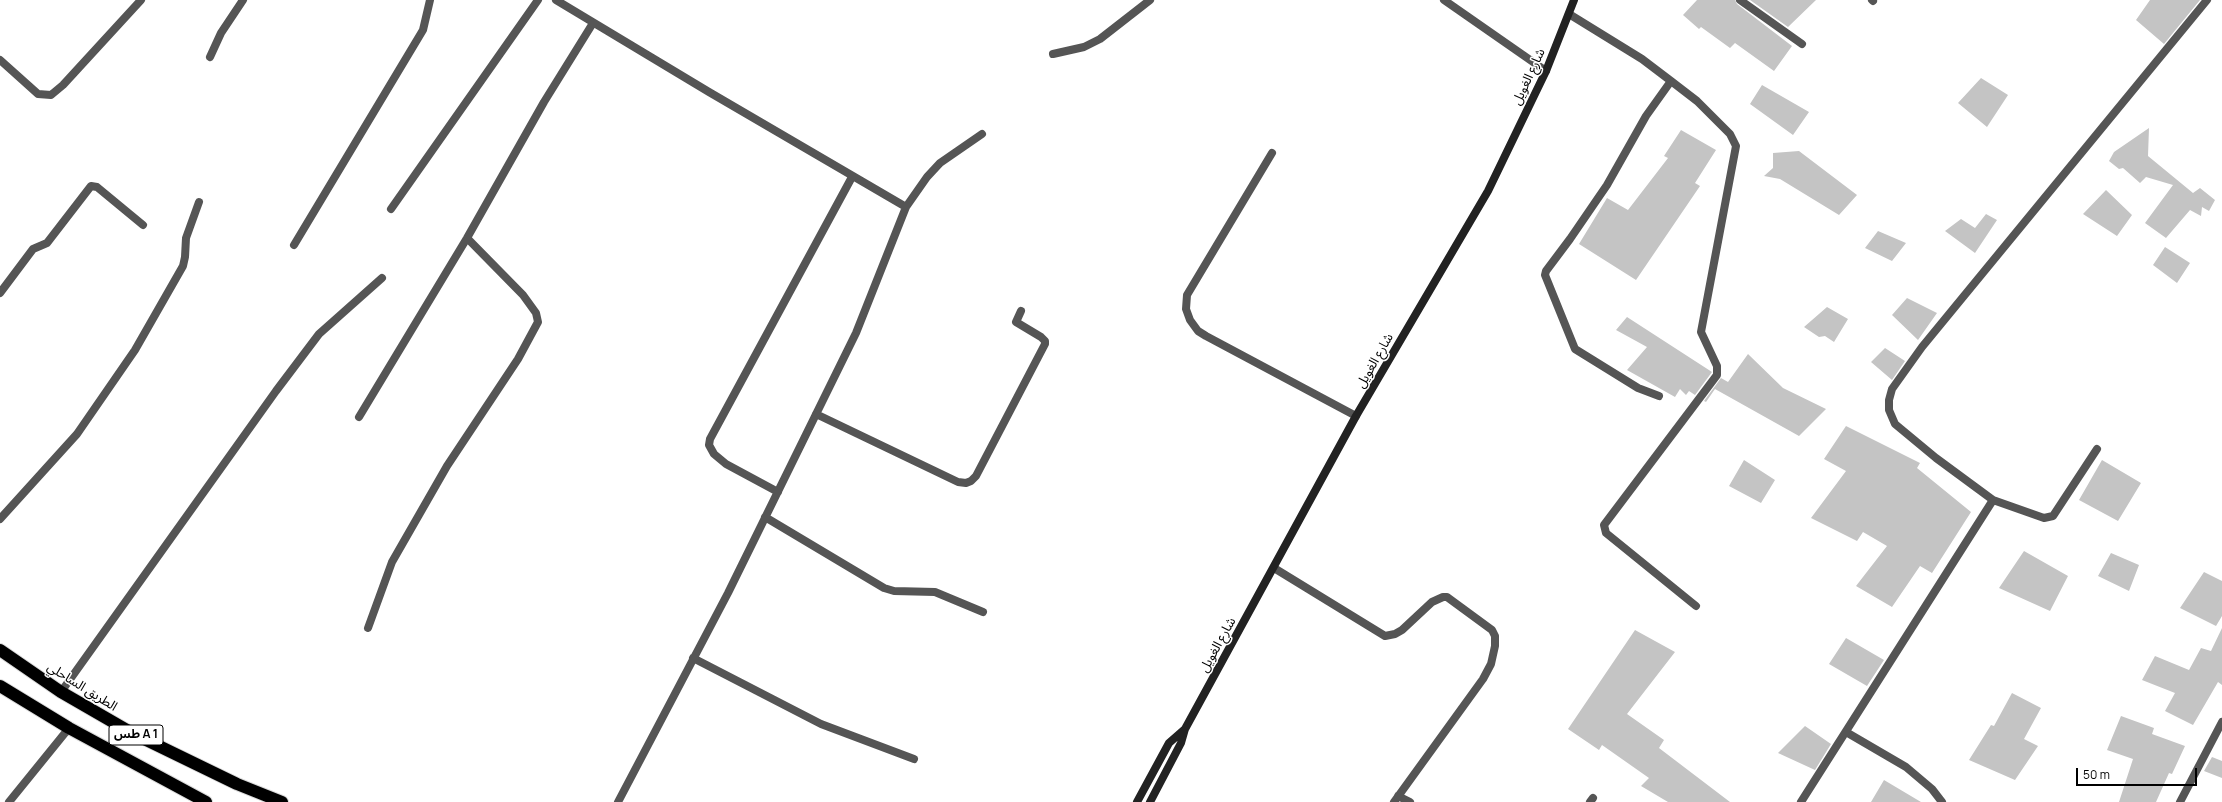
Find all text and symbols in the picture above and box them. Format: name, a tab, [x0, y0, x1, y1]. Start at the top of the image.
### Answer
street label: شارع الغويل	[1509, 46, 1549, 108]
street label: شارع الغويل	[1353, 331, 1397, 391]
street label: شارع الغويل	[1196, 615, 1240, 675]
street label: الطريق الساحلي	[44, 659, 120, 715]
road number: طس A 1	[109, 725, 163, 745]
scale bar	[2078, 760, 2199, 786]
text: 50 m	[2083, 766, 2110, 783]

